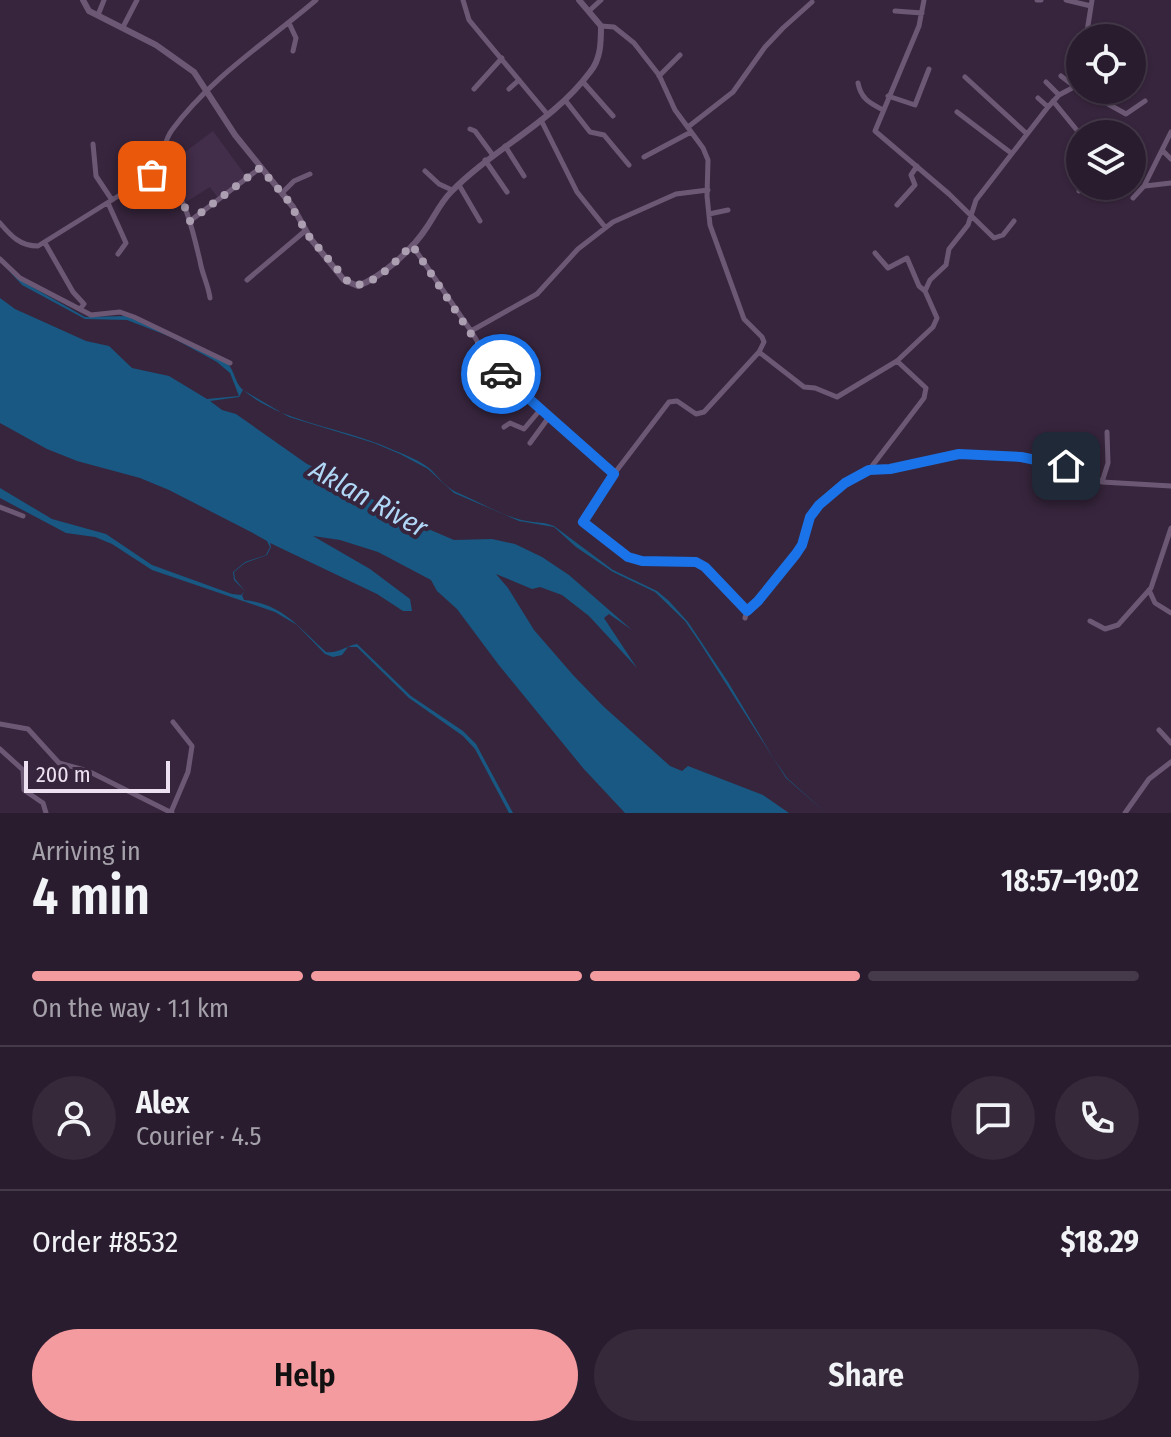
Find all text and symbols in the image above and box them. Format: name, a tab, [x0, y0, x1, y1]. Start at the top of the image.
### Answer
map controls	[1066, 24, 1146, 200]
button: locate	[1066, 24, 1146, 104]
button: layers	[1066, 120, 1146, 200]
pin	[118, 141, 186, 209]
icon: bag	[130, 153, 174, 197]
courier	[461, 334, 541, 414]
icon: car	[479, 352, 523, 396]
pin	[1032, 432, 1100, 500]
icon: home	[1044, 444, 1088, 488]
water label: Aklan River	[304, 452, 434, 545]
scale bar	[24, 757, 170, 793]
text: 200 m	[36, 761, 91, 788]
text: Arriving in	[32, 836, 141, 867]
text: 18:57–19:02	[1001, 863, 1139, 899]
text: 4 min	[32, 865, 150, 928]
text: On the way · 1.1 km	[32, 993, 229, 1024]
button: person	[32, 1076, 116, 1160]
button: chat	[951, 1076, 1035, 1160]
button: phone	[1055, 1076, 1139, 1160]
text: Alex	[136, 1085, 189, 1121]
text: Courier · 4.5	[136, 1121, 262, 1152]
text: Order #8532	[32, 1224, 178, 1260]
text: $18.29	[1060, 1224, 1139, 1260]
button: Help	[32, 1329, 578, 1421]
button: Share	[594, 1329, 1139, 1421]

